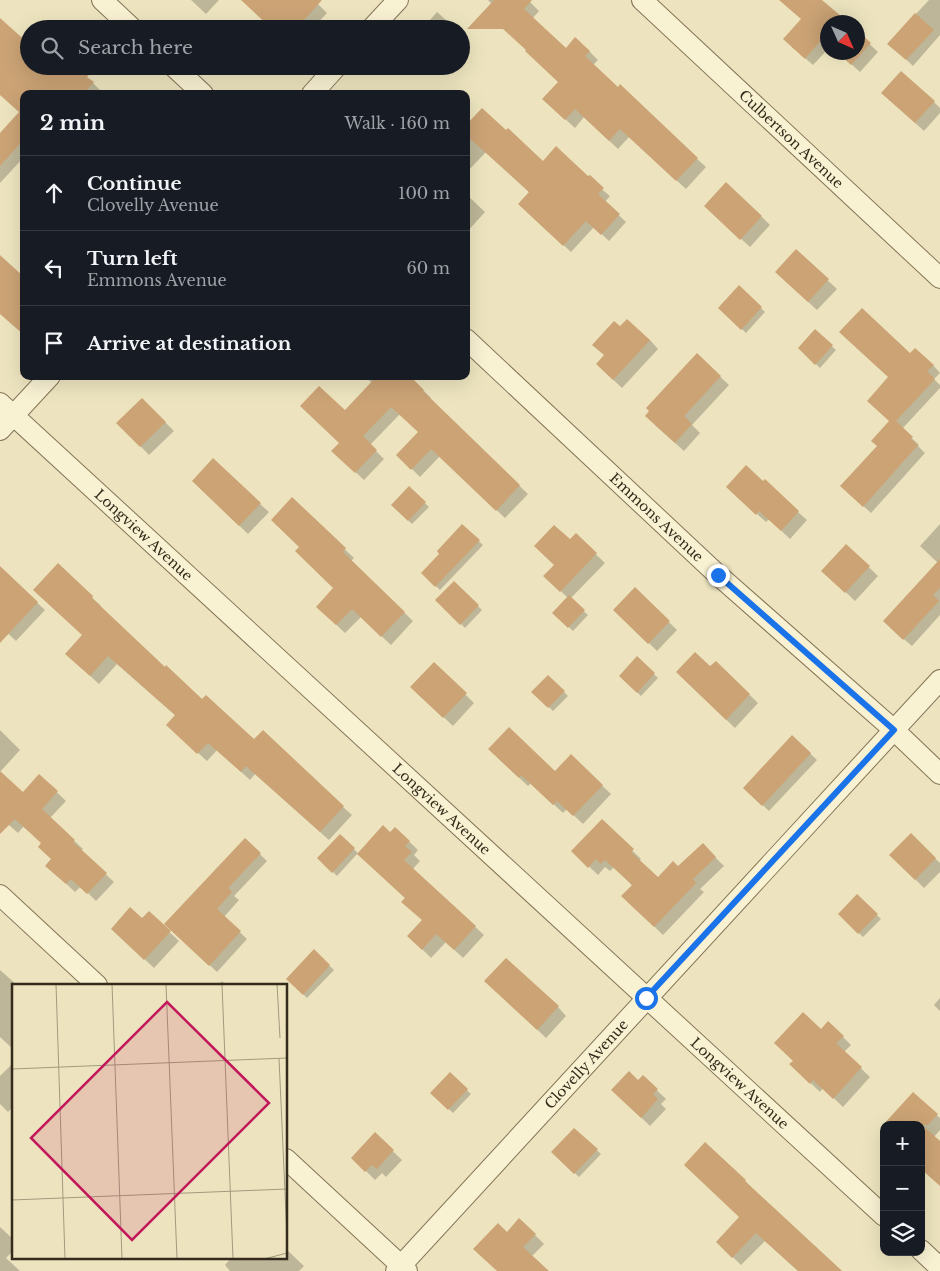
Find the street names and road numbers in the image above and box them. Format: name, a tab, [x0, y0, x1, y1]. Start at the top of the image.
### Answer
street label: Culbertson Avenue	[735, 86, 847, 192]
street label: Emmons Avenue	[606, 469, 707, 566]
street label: Longview Avenue	[91, 485, 196, 585]
street label: Longview Avenue	[389, 760, 494, 859]
street label: Clovelly Avenue	[541, 1016, 632, 1113]
street label: Longview Avenue	[687, 1034, 793, 1133]

